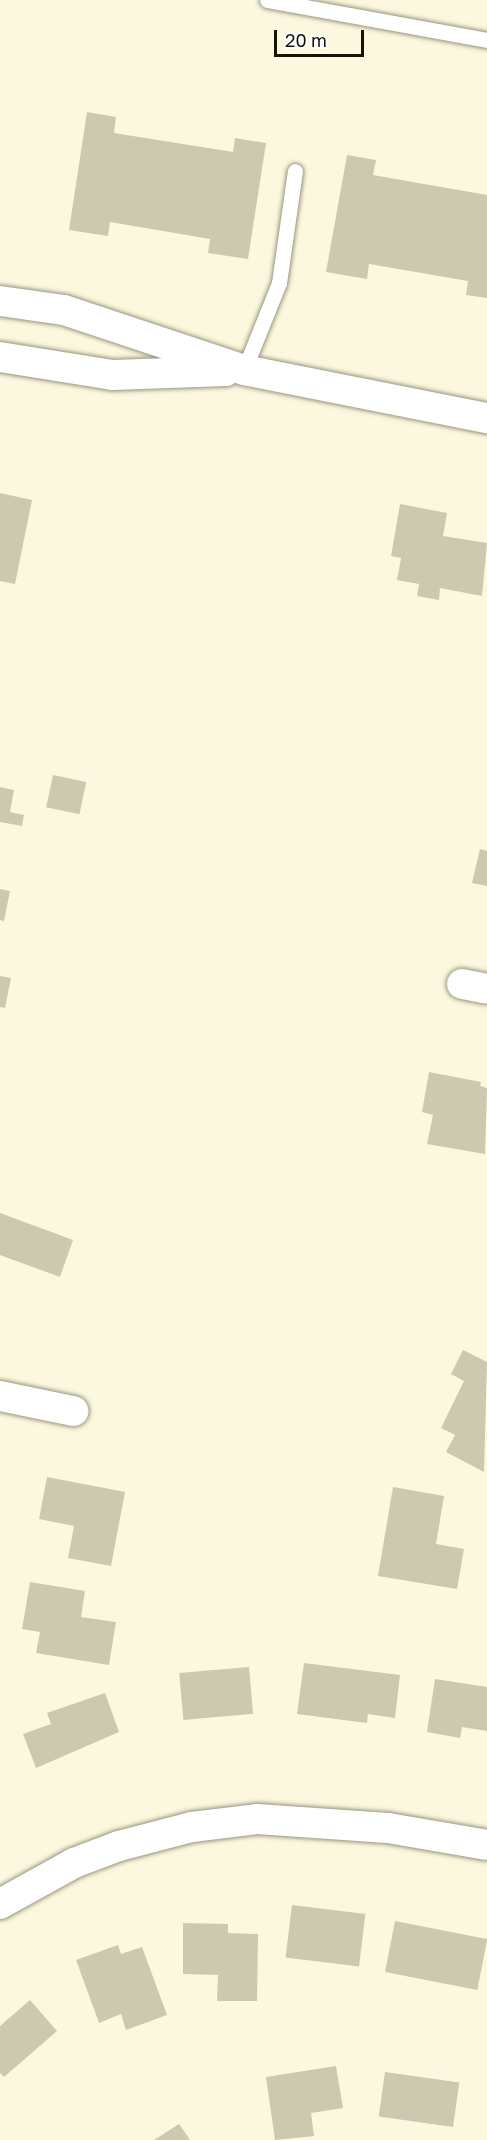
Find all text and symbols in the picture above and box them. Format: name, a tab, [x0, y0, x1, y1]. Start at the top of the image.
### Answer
scale bar	[277, 18, 367, 56]
text: 20 m	[285, 29, 327, 51]

